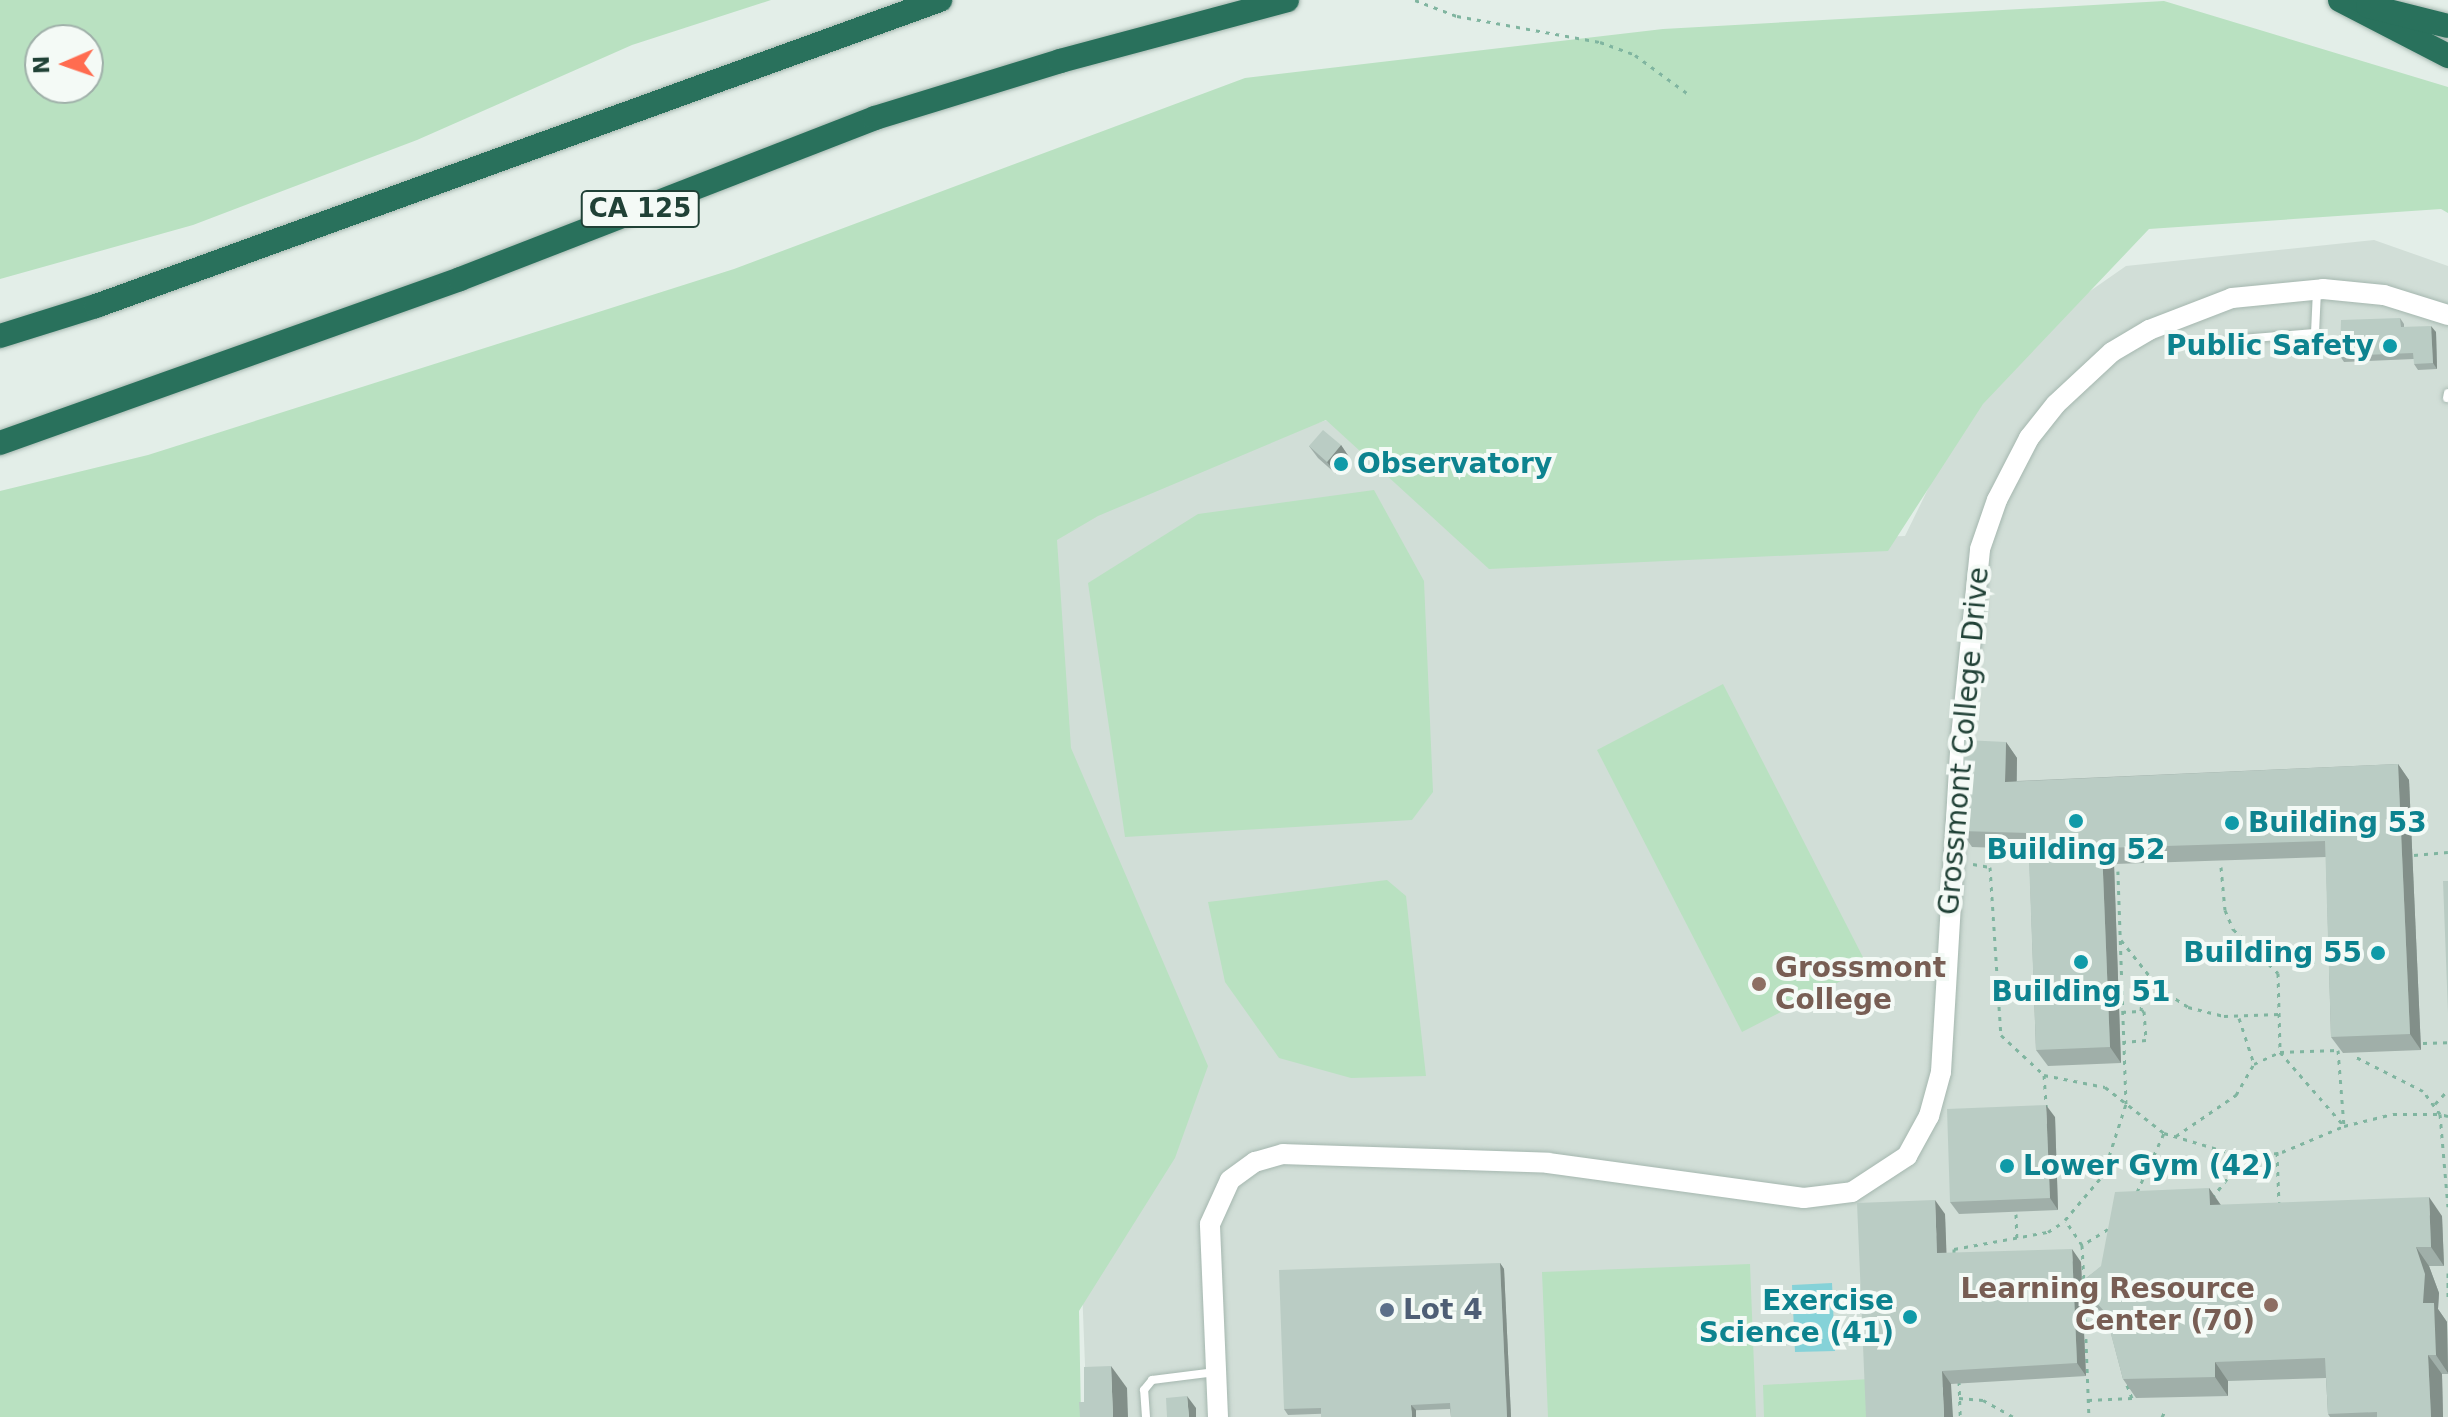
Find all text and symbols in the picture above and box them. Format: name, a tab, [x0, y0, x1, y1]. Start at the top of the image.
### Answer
north arrow	[24, 24, 104, 104]
text: N	[29, 55, 54, 74]
road number: CA 125	[580, 187, 700, 231]
place label: Public Safety	[2166, 329, 2374, 363]
marker: Public Safety	[2381, 337, 2399, 355]
place label: Observatory	[1357, 447, 1552, 481]
marker: Observatory	[1332, 455, 1350, 473]
street label: Grossmont College Drive	[1932, 566, 1996, 916]
place label: Building 53	[2248, 806, 2427, 840]
marker: Building 52	[2067, 812, 2085, 830]
marker: Building 53	[2223, 814, 2241, 832]
place label: Building 52	[1987, 833, 2165, 867]
place label: Building 55	[2183, 936, 2362, 970]
marker: Building 55	[2369, 944, 2387, 962]
place label: Grossmont College	[1775, 951, 1946, 1017]
marker: Building 51	[2072, 953, 2090, 971]
marker: Grossmont College	[1750, 975, 1768, 993]
place label: Building 51	[1992, 975, 2170, 1009]
place label: Lower Gym (42)	[2023, 1149, 2273, 1183]
marker: Lower Gym (42)	[1998, 1157, 2016, 1175]
place label: Learning Resource Center (70)	[1960, 1272, 2255, 1338]
place label: Exercise Science (41)	[1699, 1284, 1894, 1350]
place label: Lot 4	[1403, 1293, 1483, 1327]
marker: Learning Resource Center (70)	[2262, 1296, 2280, 1314]
marker: Lot 4	[1378, 1301, 1396, 1319]
marker: Exercise Science (41)	[1901, 1308, 1919, 1326]

